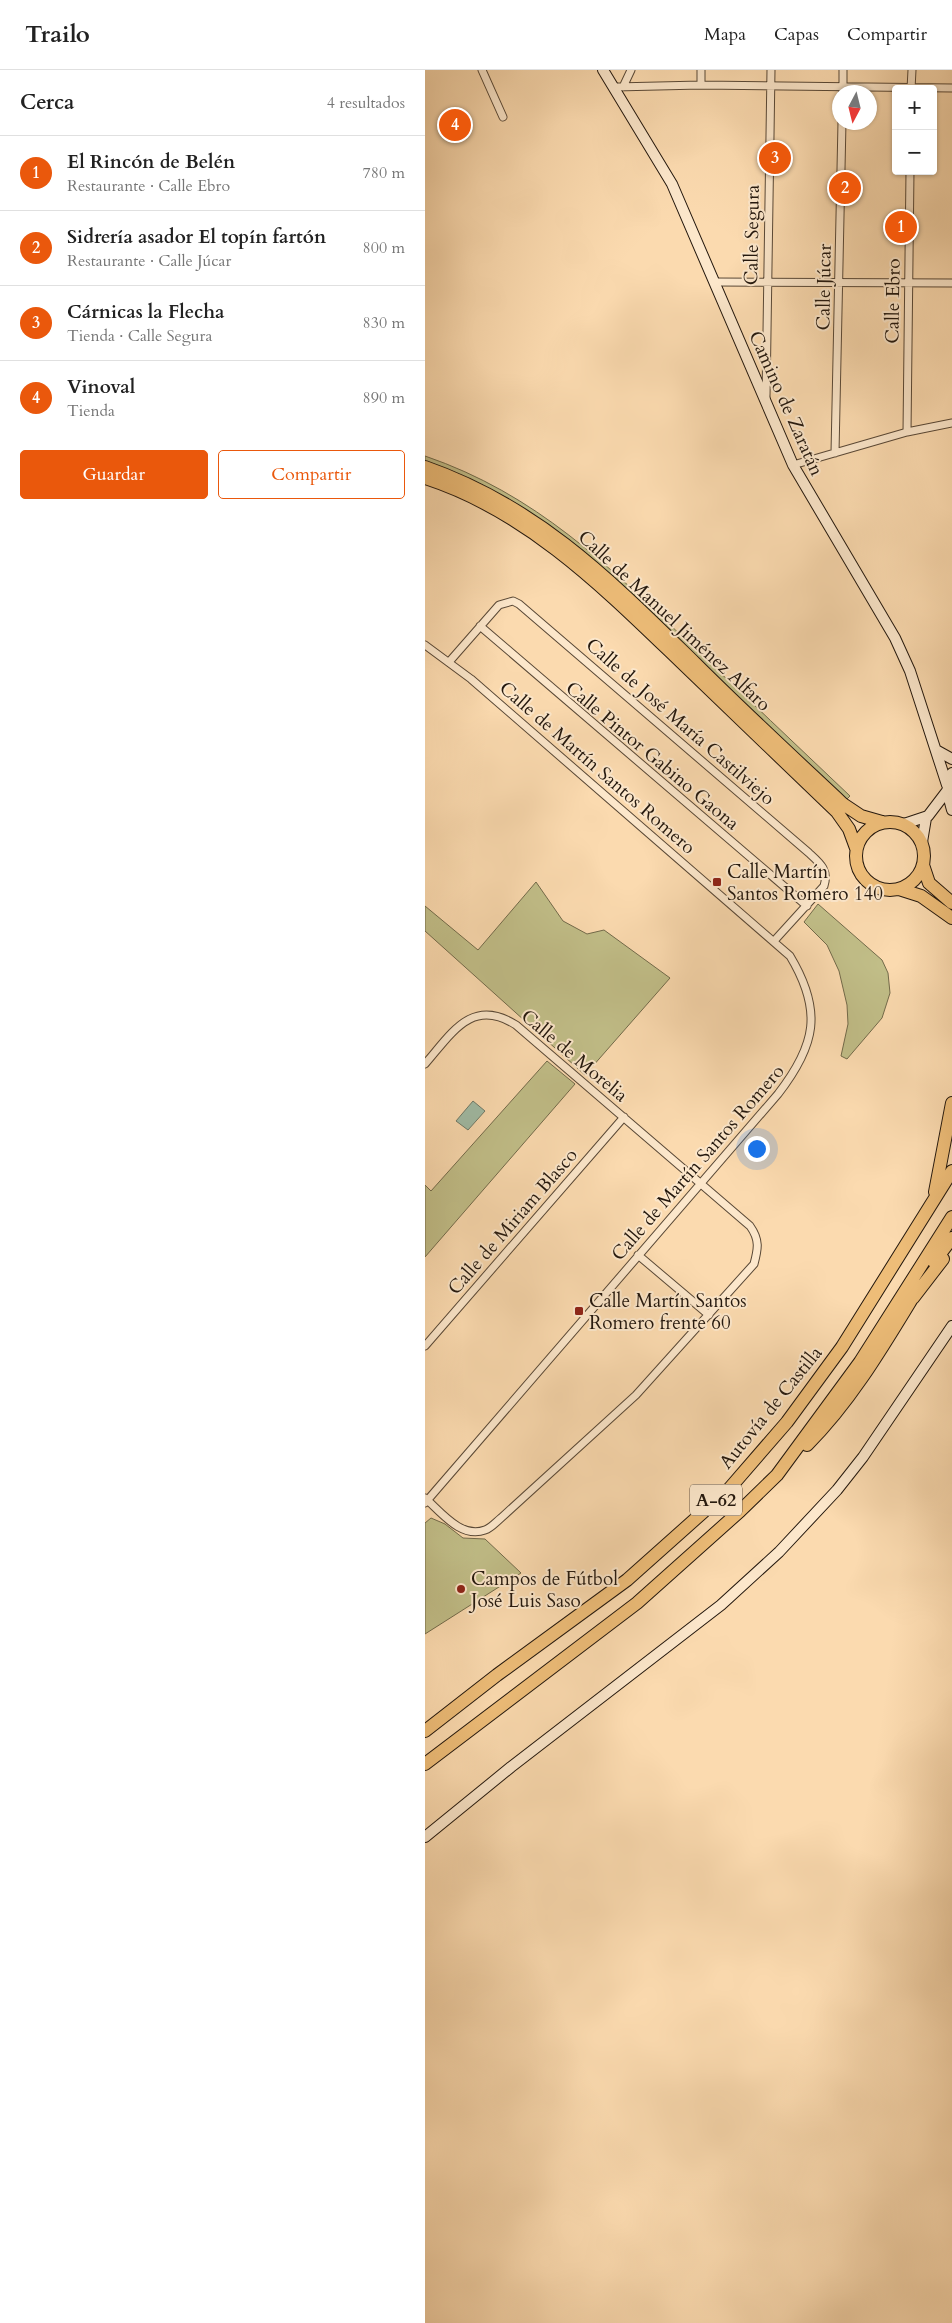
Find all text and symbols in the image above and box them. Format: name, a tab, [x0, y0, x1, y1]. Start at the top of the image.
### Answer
text: Trailo	[25, 18, 90, 51]
text: Mapa	[704, 22, 746, 47]
text: Capas	[774, 22, 819, 47]
text: Compartir	[847, 22, 927, 47]
north arrow	[832, 85, 877, 130]
map controls	[892, 85, 937, 175]
button: +	[892, 85, 937, 130]
text: Cerca	[20, 88, 74, 117]
text: 4 resultados	[327, 92, 405, 114]
pin: 4	[439, 106, 471, 144]
button: −	[892, 130, 937, 175]
pin: 3	[759, 139, 791, 177]
text: El Rincón de Belén	[67, 149, 235, 175]
text: 1	[32, 162, 40, 184]
text: 780 m	[363, 162, 405, 184]
pin: 2	[829, 169, 861, 207]
text: Restaurante · Calle Ebro	[67, 175, 230, 197]
street label: Calle Segura	[738, 185, 766, 285]
pin: 1	[885, 208, 917, 246]
text: Sidrería asador El topín fartón	[67, 224, 326, 250]
text: 2	[32, 237, 40, 259]
text: 800 m	[363, 237, 405, 259]
street label: Calle Júcar	[810, 243, 838, 331]
text: Restaurante · Calle Júcar	[67, 250, 231, 272]
street label: Calle Ebro	[879, 258, 907, 344]
text: Cárnicas la Flecha	[67, 299, 225, 325]
text: 3	[32, 312, 40, 334]
text: 830 m	[363, 312, 405, 334]
text: Tienda · Calle Segura	[67, 325, 212, 347]
street label: Camino de Zaratán	[742, 327, 830, 480]
text: Vinoval	[67, 374, 135, 400]
text: 4	[32, 387, 40, 409]
text: 890 m	[363, 387, 405, 409]
text: Tienda	[67, 400, 115, 422]
button: Guardar	[20, 450, 208, 499]
button: Compartir	[218, 450, 405, 499]
street label: Calle de Manuel Jiménez Alfaro	[572, 524, 776, 717]
street label: Calle de José María Castilviejo	[580, 632, 781, 811]
street label: Calle de Martín Santos Romero	[494, 675, 701, 860]
street label: Calle Pintor Gabino Gaona	[560, 675, 745, 836]
place label: Calle Martín Santos Romero 140	[727, 859, 883, 907]
marker: Calle Martín Santos Romero 140	[711, 876, 723, 888]
street label: Calle de Morelia	[515, 1003, 633, 1108]
street label: Calle de Martín Santos Romero	[605, 1059, 790, 1266]
your location	[744, 1136, 770, 1162]
street label: Calle de Miriam Blasco	[442, 1143, 584, 1300]
place label: Calle Martín Santos Romero frente 60	[589, 1288, 747, 1336]
marker: Calle Martín Santos Romero frente 60	[573, 1305, 585, 1317]
street label: Autovía de Castilla	[713, 1341, 828, 1474]
road number: A-62	[690, 1484, 742, 1516]
place label: Campos de Fútbol José Luis Saso	[468, 1566, 618, 1614]
marker: Campos de Fútbol José Luis Saso	[455, 1583, 467, 1595]

